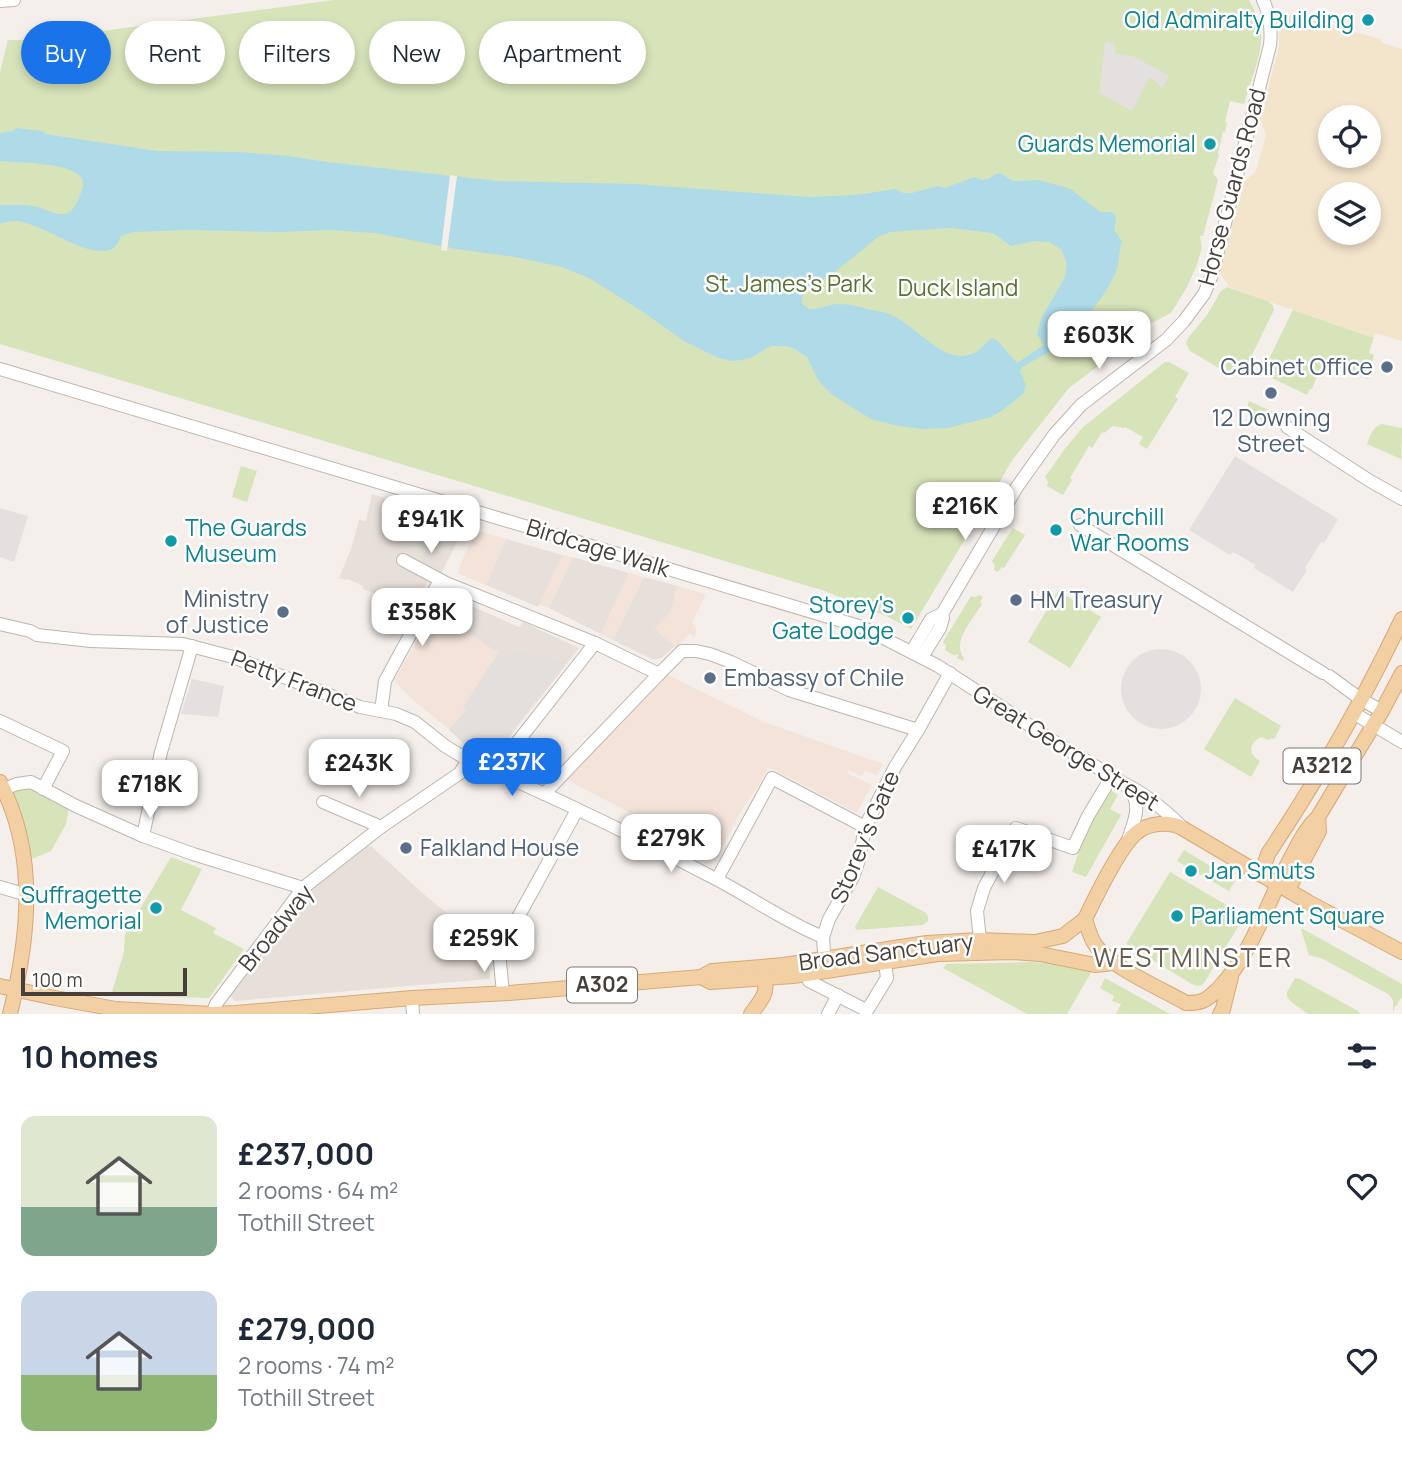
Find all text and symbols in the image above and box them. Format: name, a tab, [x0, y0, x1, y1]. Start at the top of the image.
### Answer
place label: Old Admiralty Building	[1124, 3, 1354, 35]
marker: Old Admiralty Building	[1360, 12, 1376, 28]
chip: Buy	[21, 21, 111, 84]
chip: Rent	[125, 21, 225, 84]
chip: Filters	[239, 21, 355, 84]
chip: New	[369, 21, 465, 84]
chip: Apartment	[479, 21, 646, 84]
street label: Horse Guards Road	[1189, 85, 1273, 289]
map controls	[1318, 105, 1381, 245]
button: locate	[1318, 105, 1381, 168]
place label: Guards Memorial	[1018, 127, 1196, 159]
marker: Guards Memorial	[1202, 136, 1218, 152]
button: layers	[1318, 182, 1381, 245]
park label: St. James's Park	[705, 267, 873, 299]
park label: Duck Island	[898, 271, 1018, 303]
pin: £603K	[1050, 312, 1148, 371]
text: £603K	[1064, 318, 1134, 350]
place label: Cabinet Office	[1221, 350, 1373, 382]
marker: Cabinet Office	[1379, 359, 1395, 375]
marker: 12 Downing Street	[1263, 385, 1279, 401]
place label: 12 Downing Street	[1211, 401, 1331, 459]
pin: £216K	[916, 482, 1014, 542]
text: £216K	[932, 489, 998, 521]
pin: £941K	[382, 496, 480, 555]
place label: Churchill War Rooms	[1070, 500, 1189, 558]
text: £941K	[398, 502, 464, 534]
street label: Birdcage Walk	[523, 510, 674, 584]
place label: The Guards Museum	[185, 511, 307, 569]
marker: Churchill War Rooms	[1048, 522, 1064, 538]
marker: The Guards Museum	[163, 533, 179, 549]
place label: Ministry of Justice	[166, 582, 269, 640]
place label: HM Treasury	[1030, 583, 1162, 615]
pin: £358K	[373, 588, 471, 648]
place label: Storey's Gate Lodge	[772, 588, 894, 646]
marker: HM Treasury	[1008, 592, 1024, 608]
text: £358K	[388, 595, 456, 627]
marker: Ministry of Justice	[275, 604, 291, 620]
marker: Storey's Gate Lodge	[900, 610, 916, 626]
street label: Petty France	[227, 641, 362, 719]
place label: Embassy of Chile	[724, 661, 904, 693]
marker: Embassy of Chile	[702, 670, 718, 686]
street label: Great George Street	[967, 677, 1166, 818]
pin: £237K	[463, 738, 561, 798]
pin: £243K	[310, 740, 408, 799]
text: £237K	[478, 745, 546, 777]
text: £243K	[325, 746, 393, 778]
road number: A3212	[1284, 748, 1360, 784]
pin: £718K	[101, 760, 199, 820]
street label: Storey's Gate	[822, 765, 906, 908]
text: £718K	[118, 767, 182, 799]
pin: £279K	[622, 814, 720, 874]
text: £279K	[637, 821, 705, 853]
pin: £417K	[955, 826, 1053, 885]
place label: Falkland House	[420, 831, 579, 863]
text: £417K	[972, 832, 1036, 864]
marker: Falkland House	[398, 840, 414, 856]
place label: Jan Smuts	[1205, 854, 1315, 886]
marker: Jan Smuts	[1183, 863, 1199, 879]
street label: Broadway	[230, 877, 320, 978]
place label: Suffragette Memorial	[21, 878, 142, 936]
place label: Parliament Square	[1191, 899, 1385, 931]
marker: Suffragette Memorial	[148, 900, 164, 916]
marker: Parliament Square	[1169, 908, 1185, 924]
pin: £259K	[435, 914, 533, 974]
text: £259K	[449, 921, 519, 953]
street label: Broad Sanctuary	[797, 924, 975, 978]
district label: WESTMINSTER	[1093, 939, 1293, 975]
scale bar	[21, 965, 187, 997]
text: 100 m	[32, 967, 83, 993]
road number: A302	[567, 968, 637, 1002]
text: 10 homes	[21, 1036, 158, 1077]
icon: filters	[1343, 1037, 1381, 1075]
text: £237,000	[238, 1133, 374, 1174]
icon: home	[77, 1144, 161, 1228]
icon: heart	[1343, 1167, 1381, 1205]
text: 2 rooms · 64 m²	[238, 1174, 398, 1206]
text: Tothill Street	[238, 1206, 375, 1238]
text: £279,000	[238, 1308, 376, 1349]
icon: home	[77, 1319, 161, 1403]
icon: heart	[1343, 1342, 1381, 1380]
text: 2 rooms · 74 m²	[238, 1349, 394, 1381]
text: Tothill Street	[238, 1381, 375, 1413]

